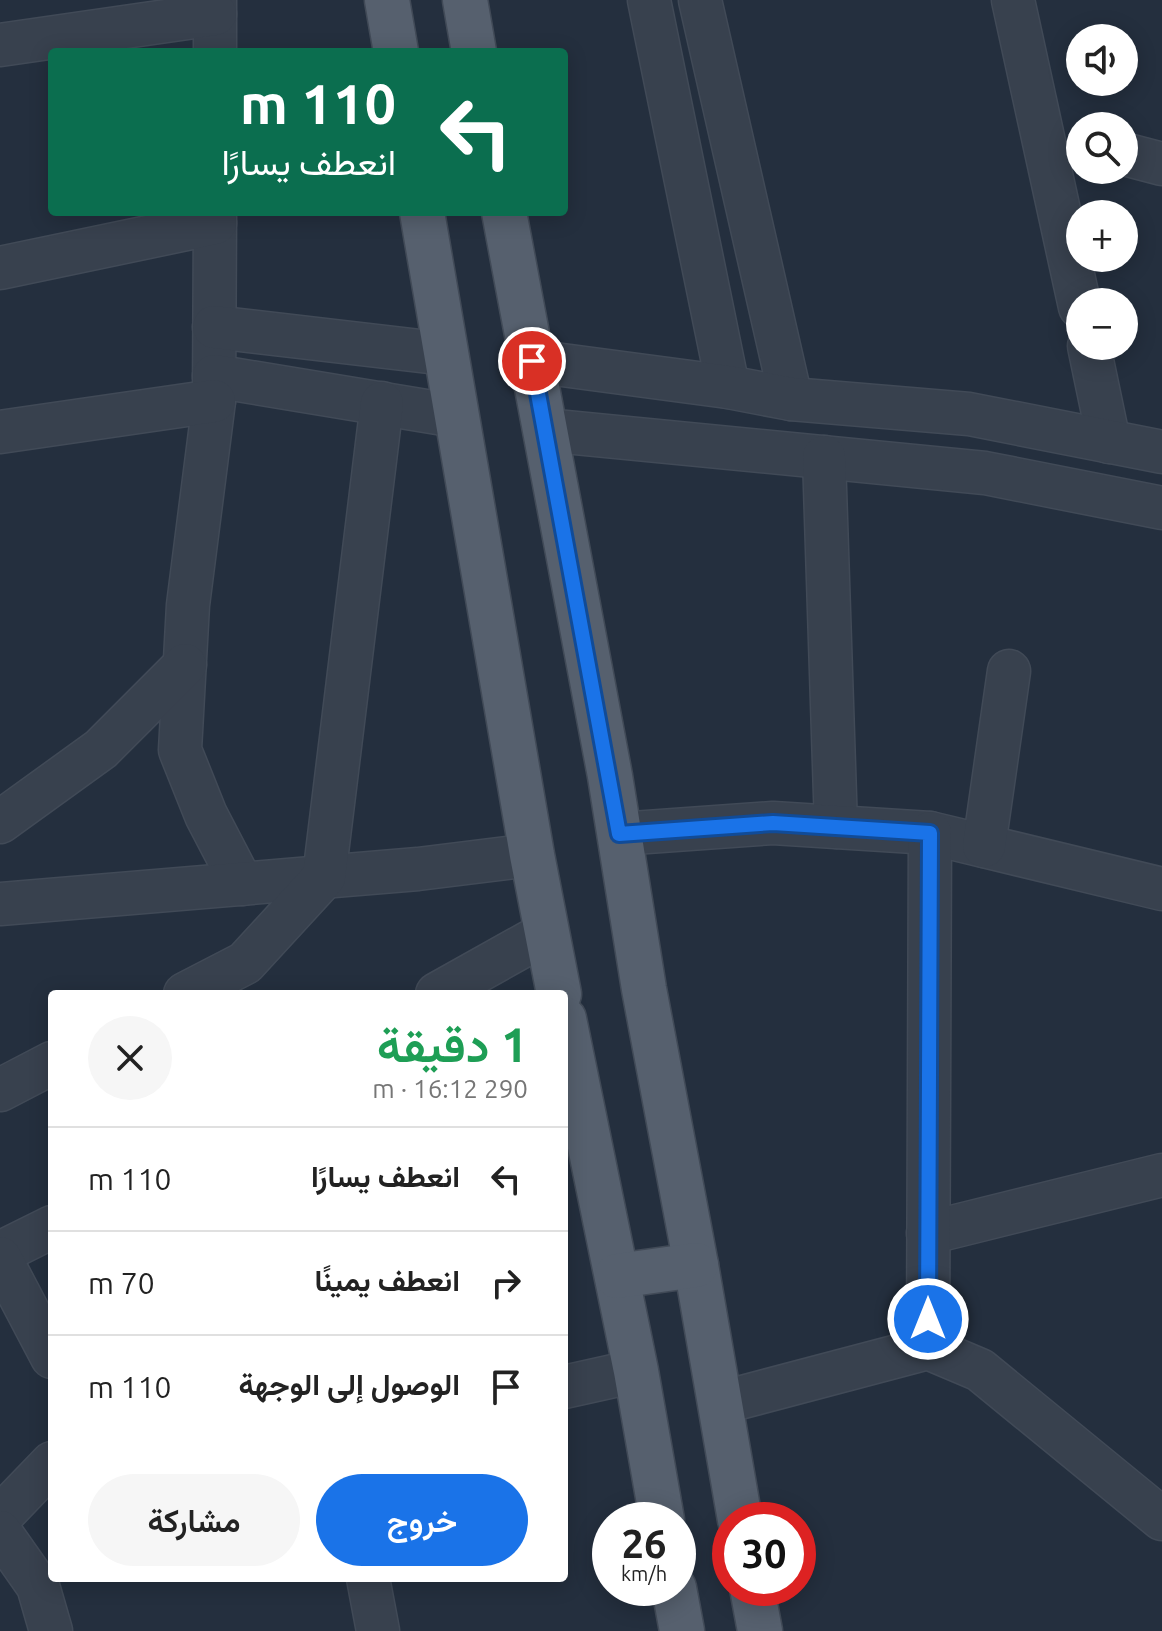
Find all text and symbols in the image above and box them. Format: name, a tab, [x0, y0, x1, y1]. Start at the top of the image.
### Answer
map controls	[1066, 24, 1138, 360]
button: sound	[1066, 24, 1138, 96]
text: 110 m	[240, 72, 396, 135]
icon: left	[424, 80, 528, 184]
button: search	[1066, 112, 1138, 184]
text: انعطف يسارًا	[222, 141, 396, 182]
button: +	[1066, 200, 1138, 272]
button: −	[1066, 288, 1138, 360]
pin	[498, 327, 566, 395]
icon: arrive	[510, 339, 554, 383]
button: close	[88, 1016, 172, 1100]
text: 1 دقيقة	[377, 1017, 528, 1071]
text: 290 m · 16:12	[372, 1074, 528, 1103]
icon: left	[484, 1157, 528, 1201]
text: انعطف يسارًا	[311, 1159, 460, 1193]
text: 110 m	[88, 1162, 172, 1196]
icon: right	[484, 1261, 528, 1305]
text: انعطف يمينًا	[315, 1263, 460, 1297]
text: 70 m	[88, 1266, 155, 1300]
position arrow	[886, 1277, 970, 1361]
icon: arrive	[484, 1365, 528, 1409]
text: الوصول إلى الوجهة	[238, 1367, 460, 1401]
text: 110 m	[88, 1370, 172, 1404]
button: مشاركة	[88, 1474, 300, 1566]
button: خروج	[316, 1474, 528, 1566]
speed limit sign: 30	[712, 1502, 816, 1606]
text: 26	[621, 1521, 667, 1566]
text: km/h	[621, 1562, 667, 1585]

